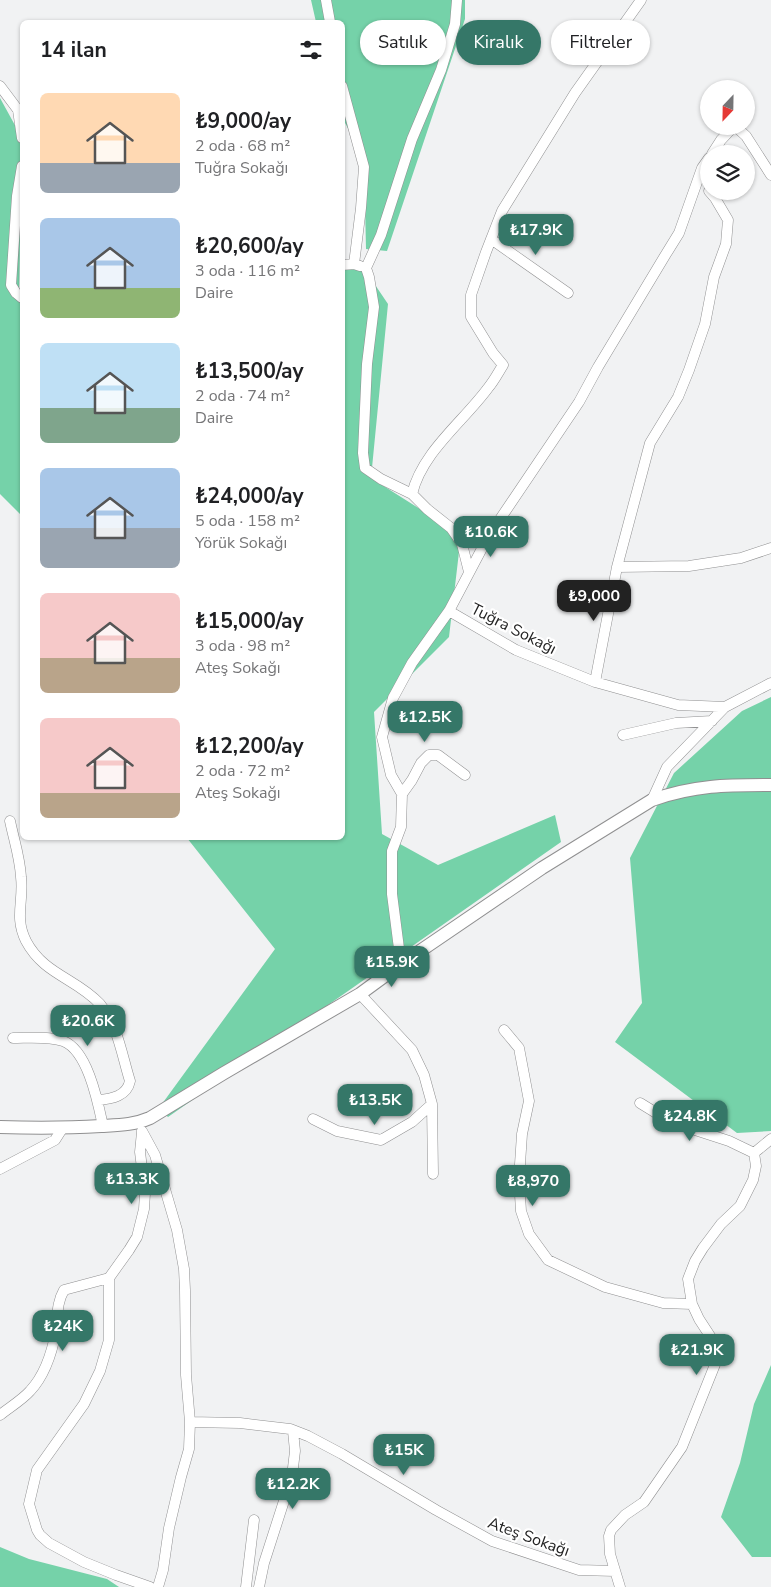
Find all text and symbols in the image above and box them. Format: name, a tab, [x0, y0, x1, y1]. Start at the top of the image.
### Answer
chip: Satılık	[360, 20, 446, 65]
chip: Kiralık	[456, 20, 541, 65]
chip: Filtreler	[551, 20, 650, 65]
text: 14 ilan	[40, 36, 107, 64]
icon: filters	[297, 36, 325, 64]
north arrow	[700, 80, 755, 135]
map controls	[700, 80, 755, 200]
text: ₺9,000/ay	[195, 107, 291, 135]
icon: home	[80, 113, 140, 173]
text: 2 oda · 68 m²	[195, 135, 290, 157]
button: layers	[700, 145, 755, 200]
text: Tuğra Sokağı	[195, 157, 288, 179]
pin: ₺17.9K	[495, 214, 577, 256]
text: ₺17.9K	[510, 219, 563, 241]
text: ₺20,600/ay	[195, 232, 304, 260]
icon: home	[80, 238, 140, 298]
text: 3 oda · 116 m²	[195, 260, 300, 282]
text: Daire	[195, 282, 233, 304]
text: ₺13,500/ay	[195, 357, 304, 385]
icon: home	[80, 363, 140, 423]
text: 2 oda · 74 m²	[195, 385, 290, 407]
text: Daire	[195, 407, 233, 429]
text: ₺24,000/ay	[195, 482, 304, 510]
icon: home	[80, 488, 140, 548]
text: 5 oda · 158 m²	[195, 510, 300, 532]
pin: ₺10.6K	[450, 516, 532, 558]
text: ₺10.6K	[465, 521, 518, 543]
text: Yörük Sokağı	[195, 532, 287, 554]
pin: ₺9,000	[553, 580, 635, 622]
text: ₺9,000	[568, 585, 620, 607]
street label: Tuğra Sokağı	[467, 598, 560, 660]
text: ₺15,000/ay	[195, 607, 304, 635]
icon: home	[80, 613, 140, 673]
text: 3 oda · 98 m²	[195, 635, 290, 657]
text: Ateş Sokağı	[195, 657, 281, 679]
pin: ₺12.5K	[384, 700, 466, 743]
text: ₺12.5K	[399, 706, 452, 728]
text: ₺12,200/ay	[195, 732, 304, 760]
icon: home	[80, 738, 140, 798]
text: 2 oda · 72 m²	[195, 760, 290, 782]
text: Ateş Sokağı	[195, 782, 281, 804]
pin: ₺15.9K	[351, 946, 433, 988]
text: ₺15.9K	[366, 951, 419, 973]
pin: ₺20.6K	[47, 1004, 129, 1047]
text: ₺20.6K	[62, 1010, 115, 1032]
pin: ₺13.5K	[334, 1084, 416, 1126]
text: ₺13.5K	[349, 1089, 402, 1111]
pin: ₺24.8K	[649, 1100, 731, 1142]
text: ₺24.8K	[664, 1105, 717, 1127]
pin: ₺13.3K	[91, 1162, 173, 1205]
pin: ₺8,970	[492, 1164, 574, 1207]
text: ₺13.3K	[106, 1168, 159, 1190]
text: ₺8,970	[507, 1170, 559, 1192]
pin: ₺24K	[33, 1310, 93, 1352]
text: ₺24K	[43, 1315, 83, 1337]
pin: ₺21.9K	[656, 1334, 738, 1376]
text: ₺21.9K	[671, 1339, 724, 1361]
pin: ₺15K	[374, 1434, 434, 1476]
text: ₺15K	[384, 1439, 424, 1461]
pin: ₺12.2K	[252, 1468, 334, 1510]
text: ₺12.2K	[267, 1473, 320, 1495]
street label: Ateş Sokağı	[485, 1512, 573, 1562]

